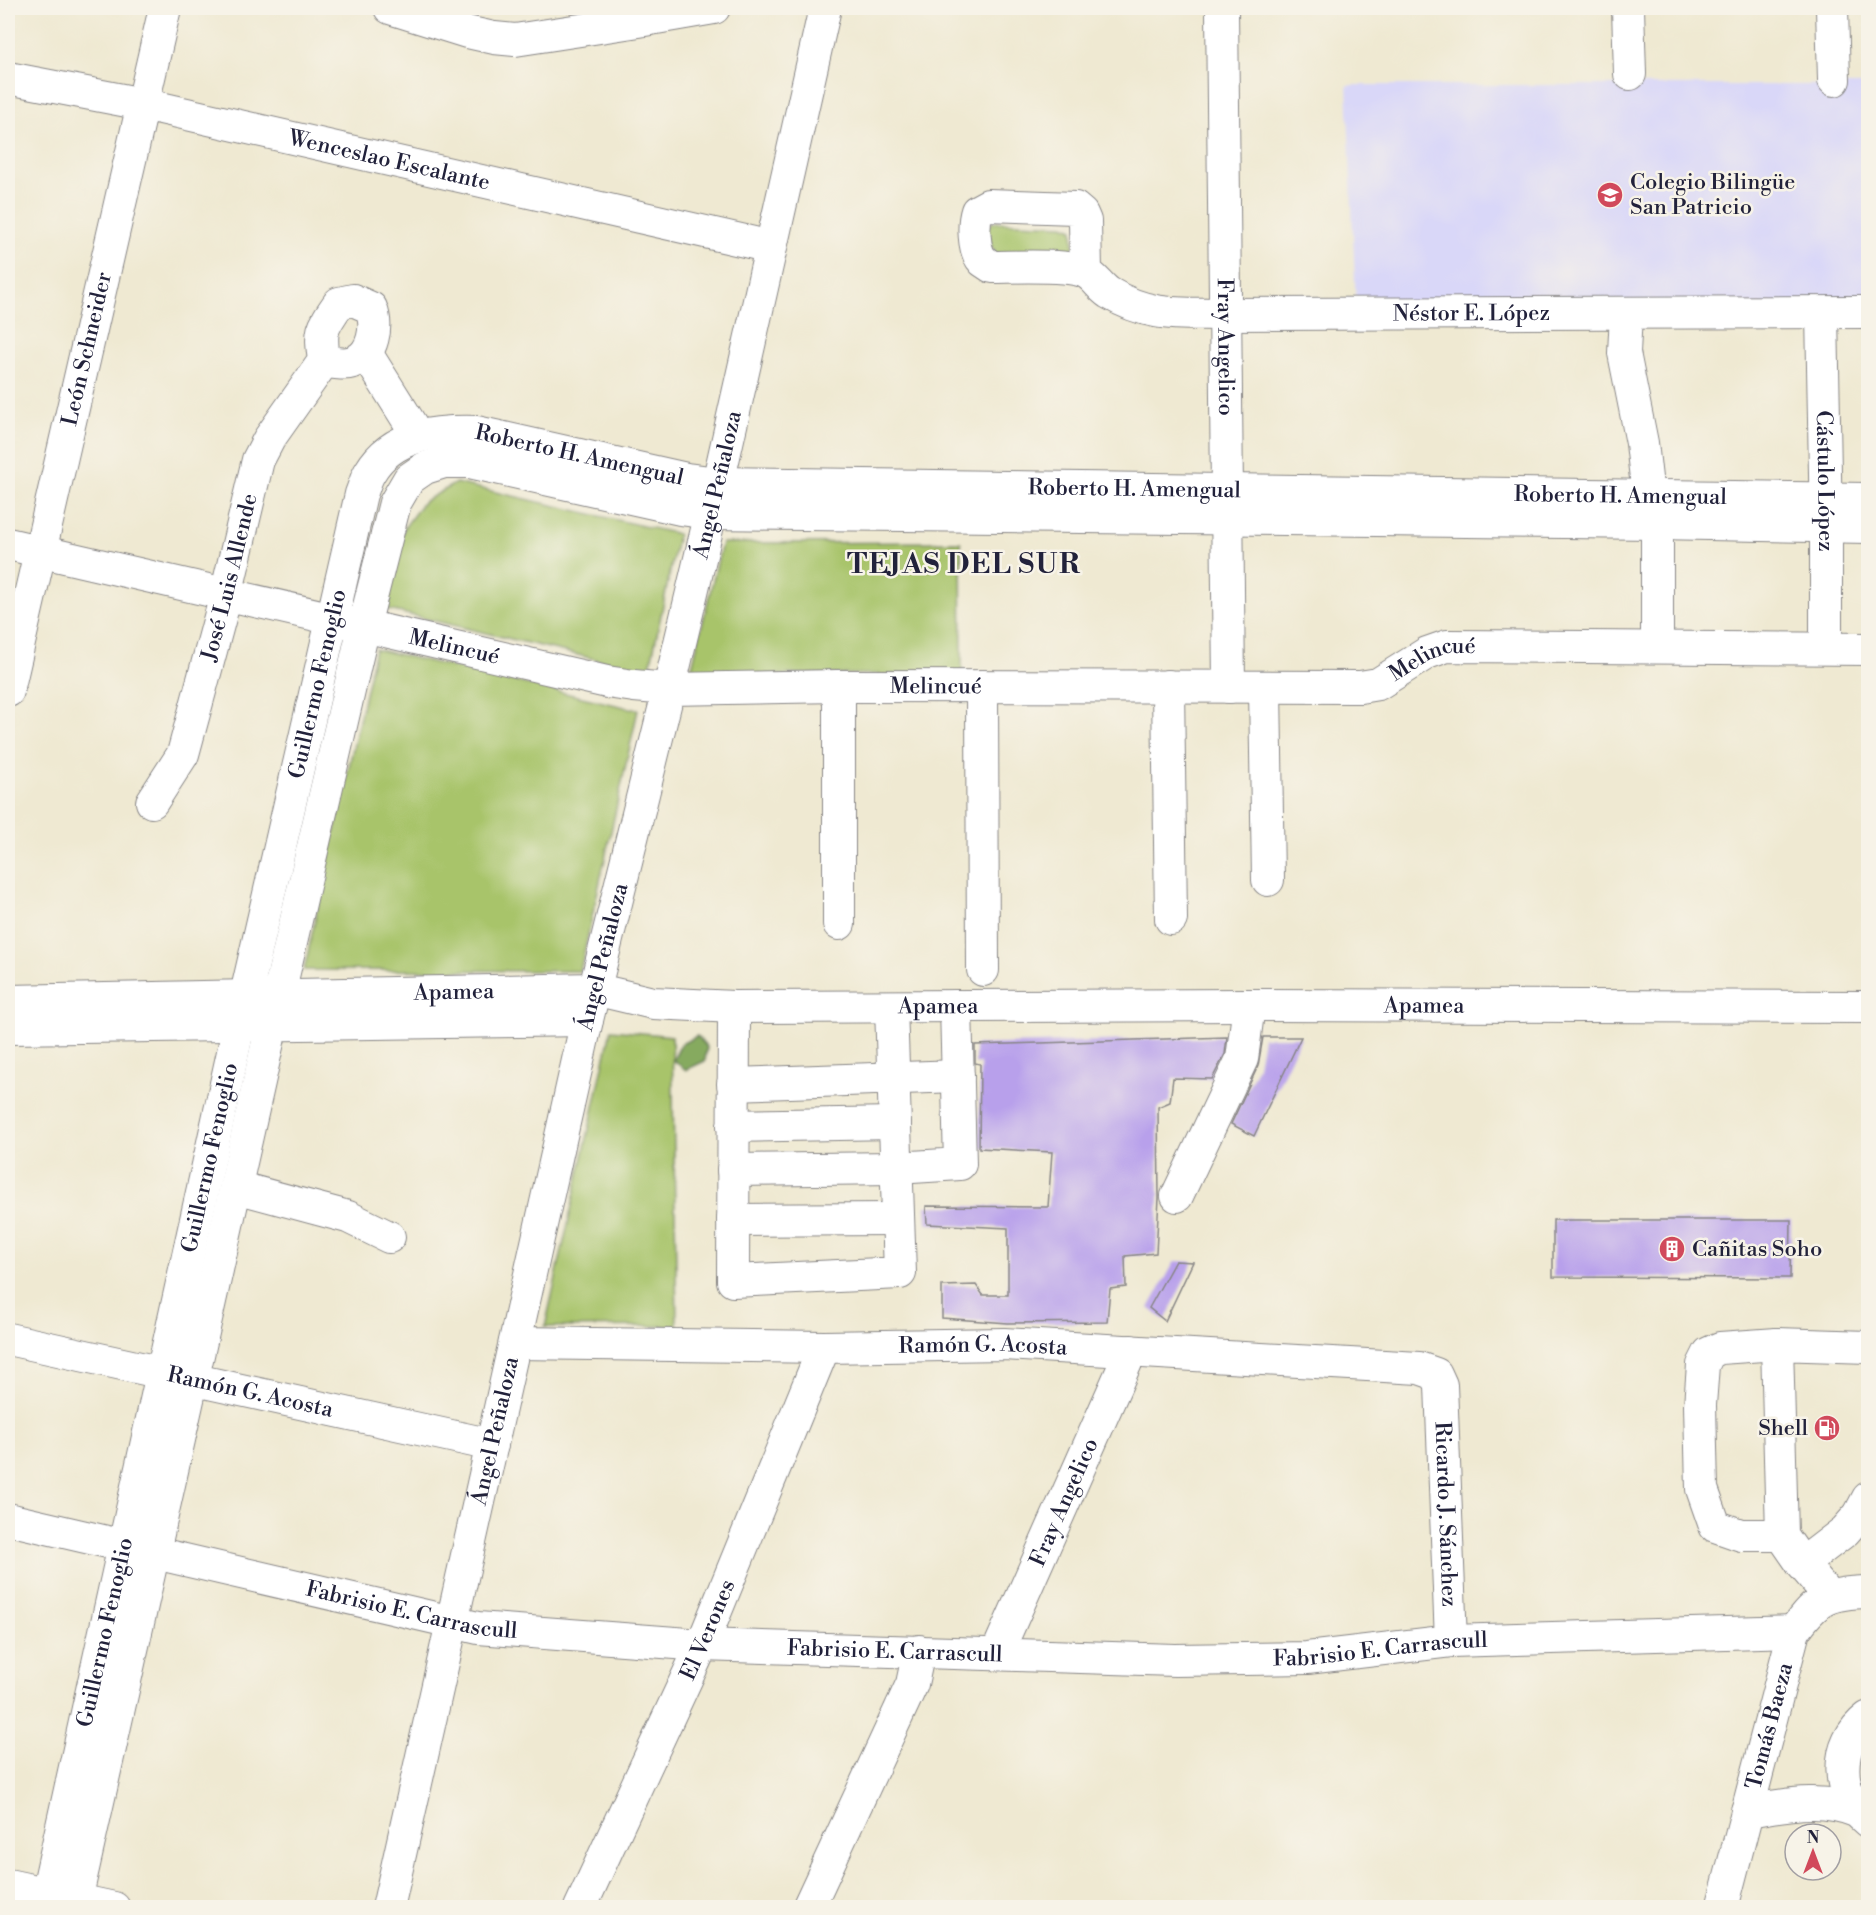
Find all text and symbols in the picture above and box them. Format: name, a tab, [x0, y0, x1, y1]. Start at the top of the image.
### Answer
street label: Wenceslao Escalante	[285, 124, 493, 196]
place label: Colegio Bilingüe San Patricio	[1630, 169, 1795, 221]
school or university icon: Colegio Bilingüe San Patricio	[1595, 180, 1625, 210]
street label: León Schneider	[56, 269, 117, 429]
street label: Fray Angelico	[1211, 278, 1240, 416]
street label: Néstor E. López	[1393, 299, 1550, 327]
street label: Ángel Peñaloza	[686, 407, 748, 562]
street label: Cástulo López	[1810, 410, 1840, 552]
street label: Roberto H. Amengual	[472, 418, 687, 491]
street label: Roberto H. Amengual	[1028, 474, 1242, 504]
street label: Roberto H. Amengual	[1514, 481, 1728, 511]
street label: José Luis Allende	[195, 491, 263, 665]
district label: TEJAS DEL SUR	[847, 547, 1081, 582]
street label: Guillermo Fenoglio	[283, 587, 352, 781]
street label: Melincué	[406, 623, 502, 670]
street label: Melincué	[1384, 632, 1476, 687]
street label: Melincué	[890, 673, 982, 700]
street label: Ángel Peñaloza	[570, 879, 634, 1034]
street label: Apamea	[412, 978, 495, 1006]
street label: Apamea	[1383, 992, 1465, 1019]
street label: Apamea	[897, 993, 979, 1020]
street label: Guillermo Fenoglio	[176, 1060, 244, 1255]
building icon: Cañitas Soho	[1657, 1234, 1687, 1264]
place label: Cañitas Soho	[1692, 1236, 1822, 1263]
street label: Ramón G. Acosta	[898, 1330, 1069, 1361]
street label: Ángel Peñaloza	[464, 1353, 525, 1509]
street label: Ramón G. Acosta	[165, 1361, 337, 1424]
fuel station icon: Shell	[1812, 1413, 1842, 1443]
place label: Shell	[1758, 1415, 1808, 1442]
street label: Ricardo J. Sánchez	[1429, 1421, 1463, 1607]
street label: Fray Angelico	[1024, 1434, 1104, 1571]
street label: Guillermo Fenoglio	[71, 1535, 139, 1730]
street label: Fabrisio E. Carrascull	[303, 1575, 519, 1644]
street label: El Verones	[674, 1576, 741, 1685]
street label: Fabrisio E. Carrascull	[1273, 1626, 1488, 1672]
street label: Fabrisio E. Carrascull	[787, 1634, 1003, 1668]
street label: Tomás Baeza	[1740, 1659, 1799, 1792]
north arrow	[1783, 1822, 1843, 1882]
text: N	[1807, 1828, 1820, 1848]

